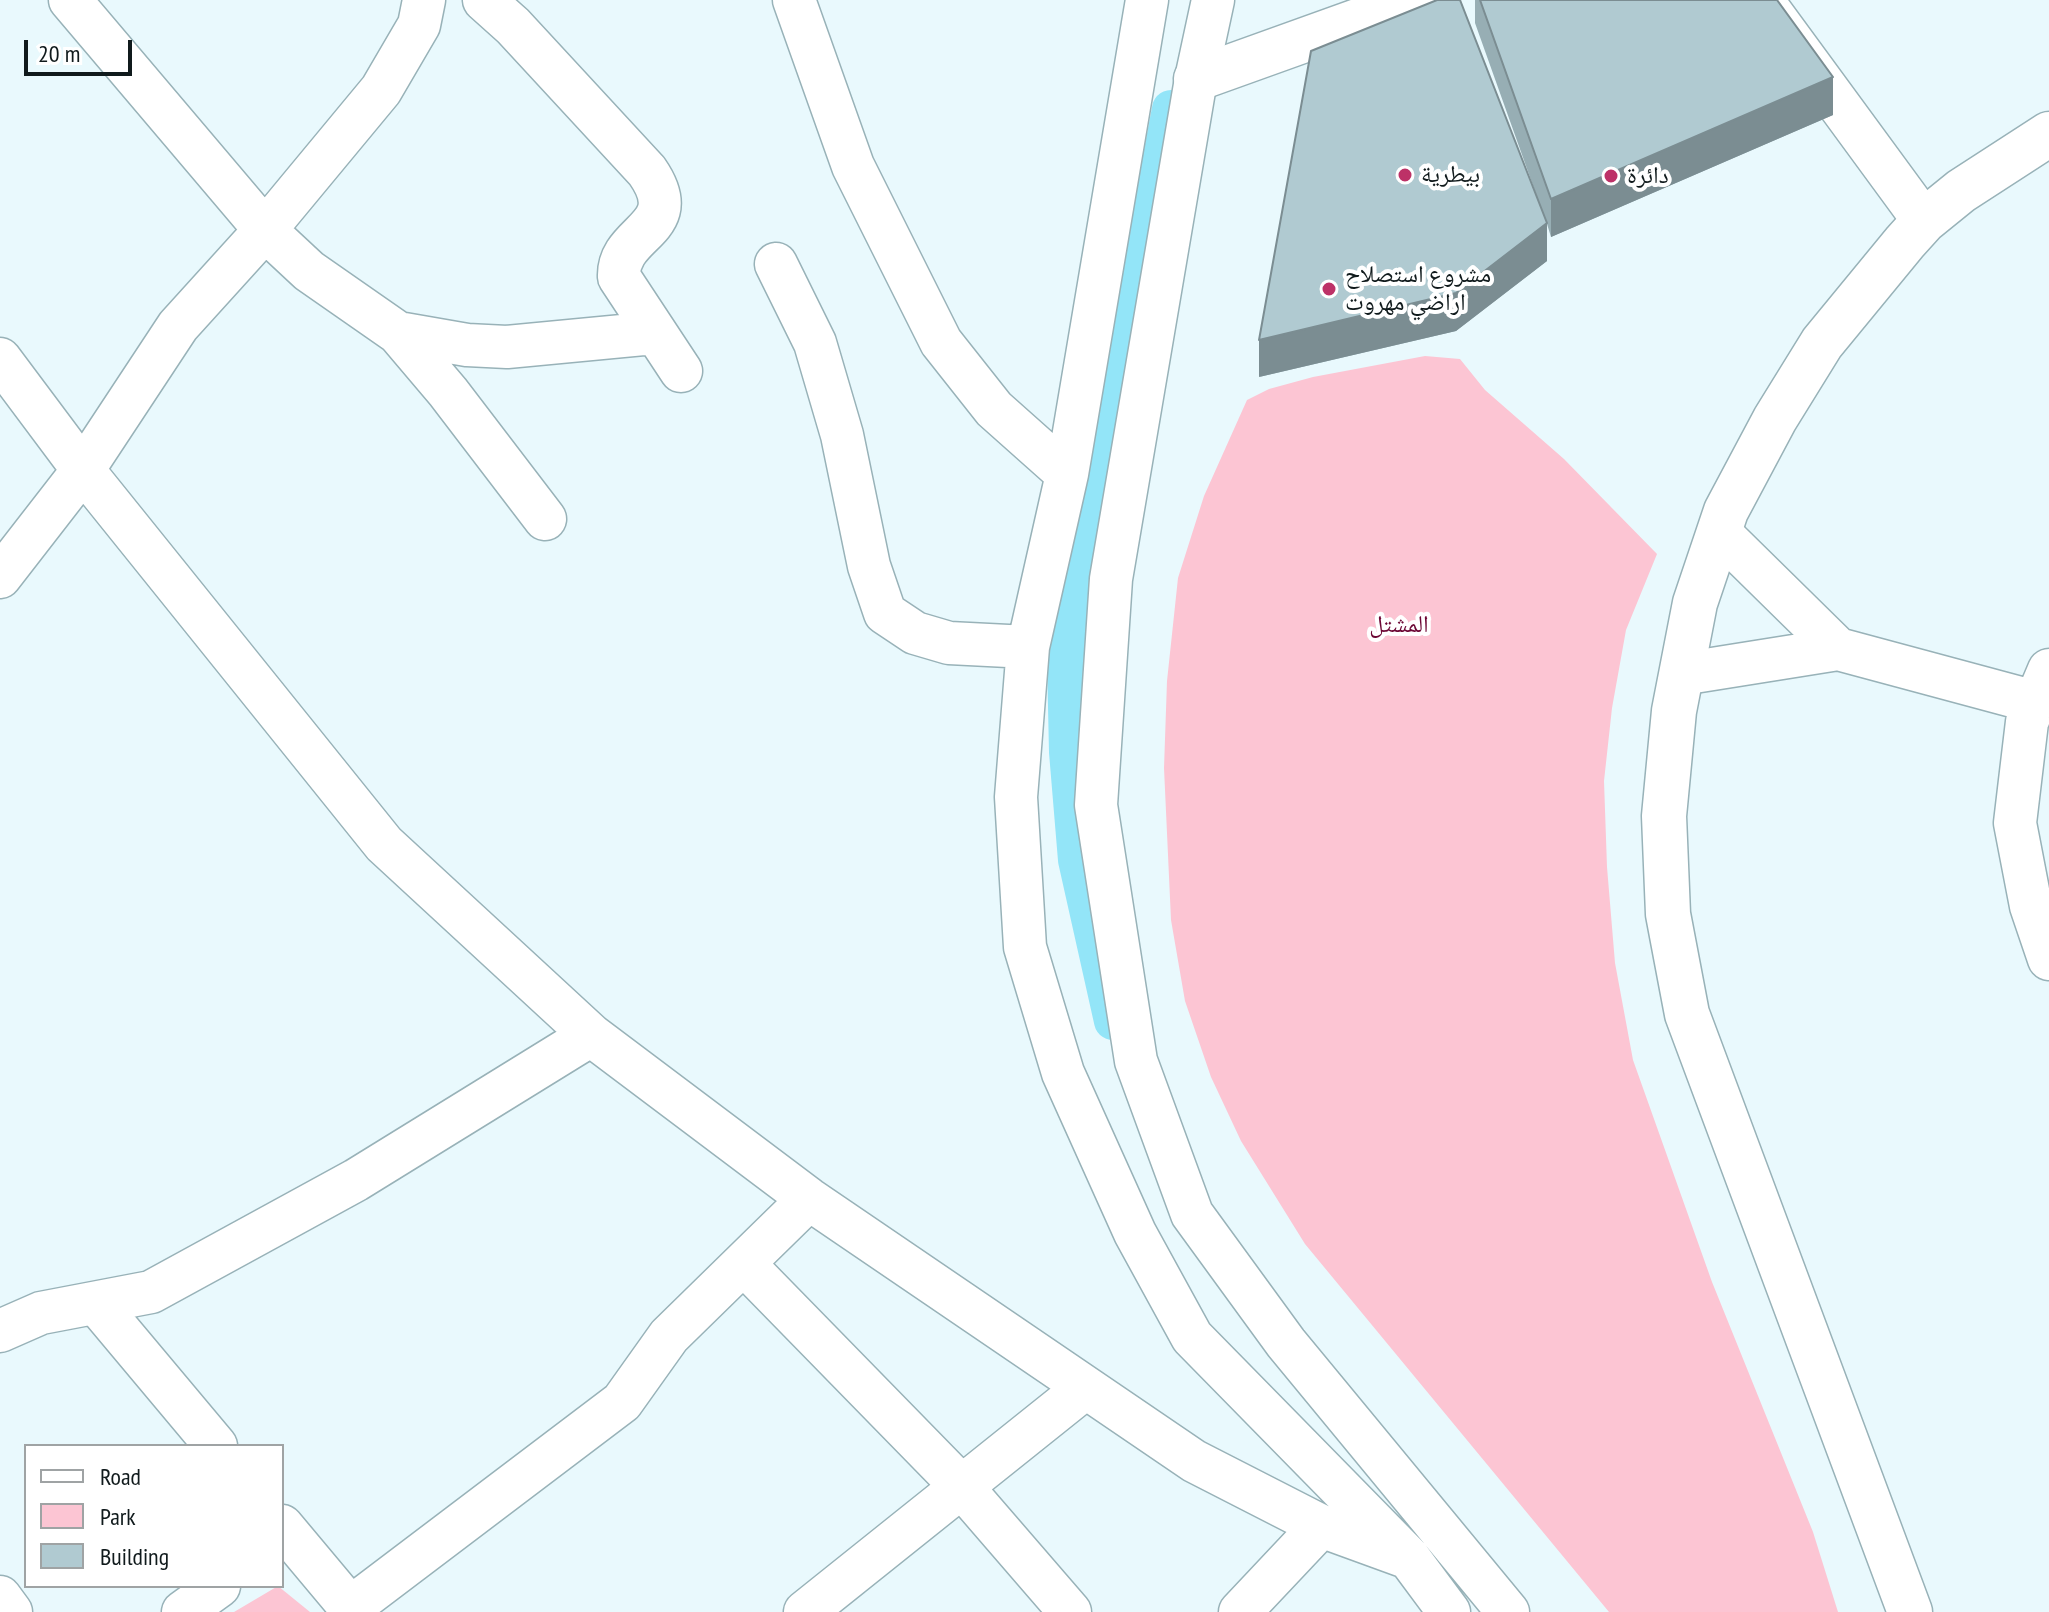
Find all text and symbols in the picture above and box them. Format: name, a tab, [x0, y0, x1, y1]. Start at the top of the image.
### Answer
scale bar	[28, 24, 136, 74]
text: 20 m	[38, 38, 80, 69]
place label: بيطرية	[1421, 161, 1480, 189]
place label: دائرة	[1627, 162, 1669, 190]
marker: بيطرية	[1396, 166, 1414, 184]
marker: دائرة	[1602, 167, 1620, 185]
place label: مشروع استصلاح اراضي مهروت	[1345, 261, 1491, 317]
marker: مشروع استصلاح اراضي مهروت	[1320, 280, 1338, 298]
park label: المشتل	[1369, 611, 1429, 639]
legend	[24, 1444, 284, 1588]
text: Road	[100, 1461, 141, 1492]
text: Park	[100, 1501, 136, 1532]
text: Building	[100, 1541, 169, 1572]

